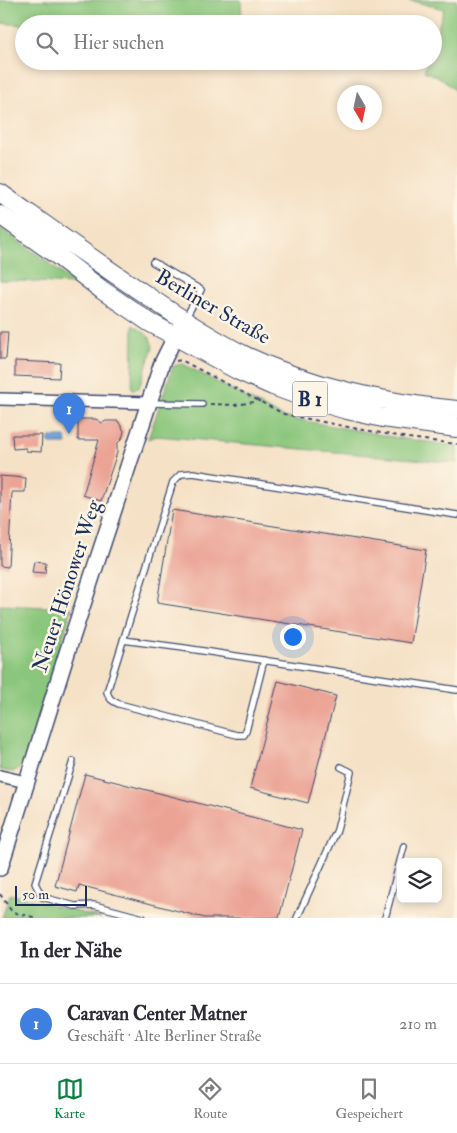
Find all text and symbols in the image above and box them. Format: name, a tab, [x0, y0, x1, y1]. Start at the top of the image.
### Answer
search box	[15, 15, 442, 70]
icon: search	[33, 29, 61, 57]
text: Hier suchen	[73, 31, 164, 55]
north arrow	[337, 85, 382, 130]
street label: Berliner Straße	[151, 263, 275, 351]
road number: B 1	[292, 382, 328, 416]
pin: 1	[53, 393, 85, 434]
street label: Neuer Hönower Weg	[26, 496, 108, 675]
your location	[280, 624, 306, 650]
map controls	[397, 858, 442, 903]
button: layers	[397, 858, 442, 903]
scale bar	[15, 883, 88, 906]
text: 50 m	[22, 886, 49, 903]
text: In der Nähe	[20, 937, 122, 964]
text: Caravan Center Matner	[67, 1002, 247, 1026]
text: 1	[33, 1014, 39, 1034]
text: 210 m	[399, 1014, 437, 1034]
text: Geschäft · Alte Berliner Straße	[67, 1026, 261, 1046]
tab: Karte	[54, 1075, 85, 1122]
tab: Route	[193, 1075, 227, 1122]
tab: Gespeichert	[335, 1075, 403, 1122]

